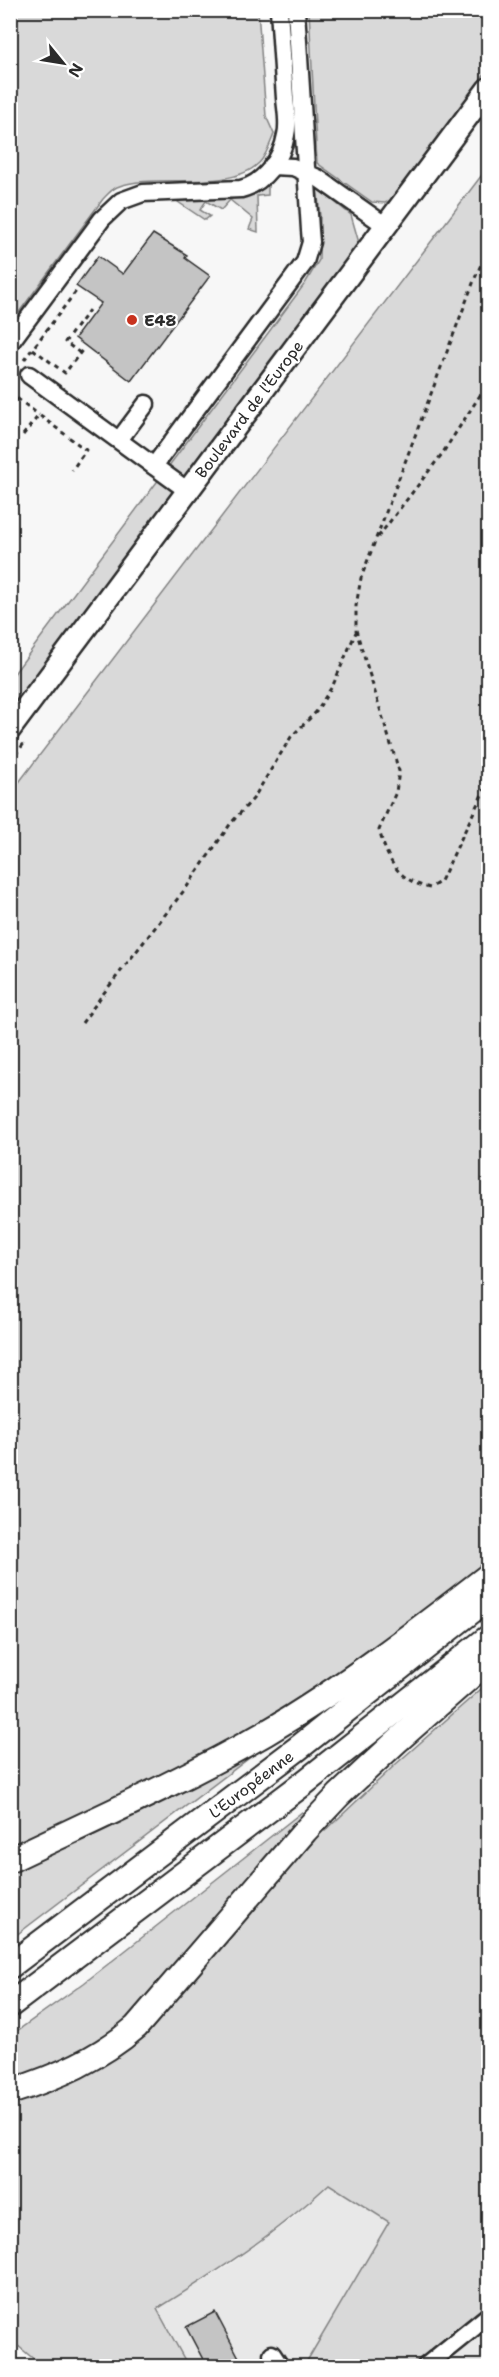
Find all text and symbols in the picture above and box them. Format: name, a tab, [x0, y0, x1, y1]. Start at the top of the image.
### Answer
north arrow	[33, 33, 93, 93]
text: N	[63, 60, 88, 81]
place label: E48	[144, 310, 177, 331]
marker: E48	[125, 313, 139, 327]
street label: Boulevard de l'Europe	[191, 336, 308, 483]
street label: L'Européenne	[205, 1746, 298, 1823]

